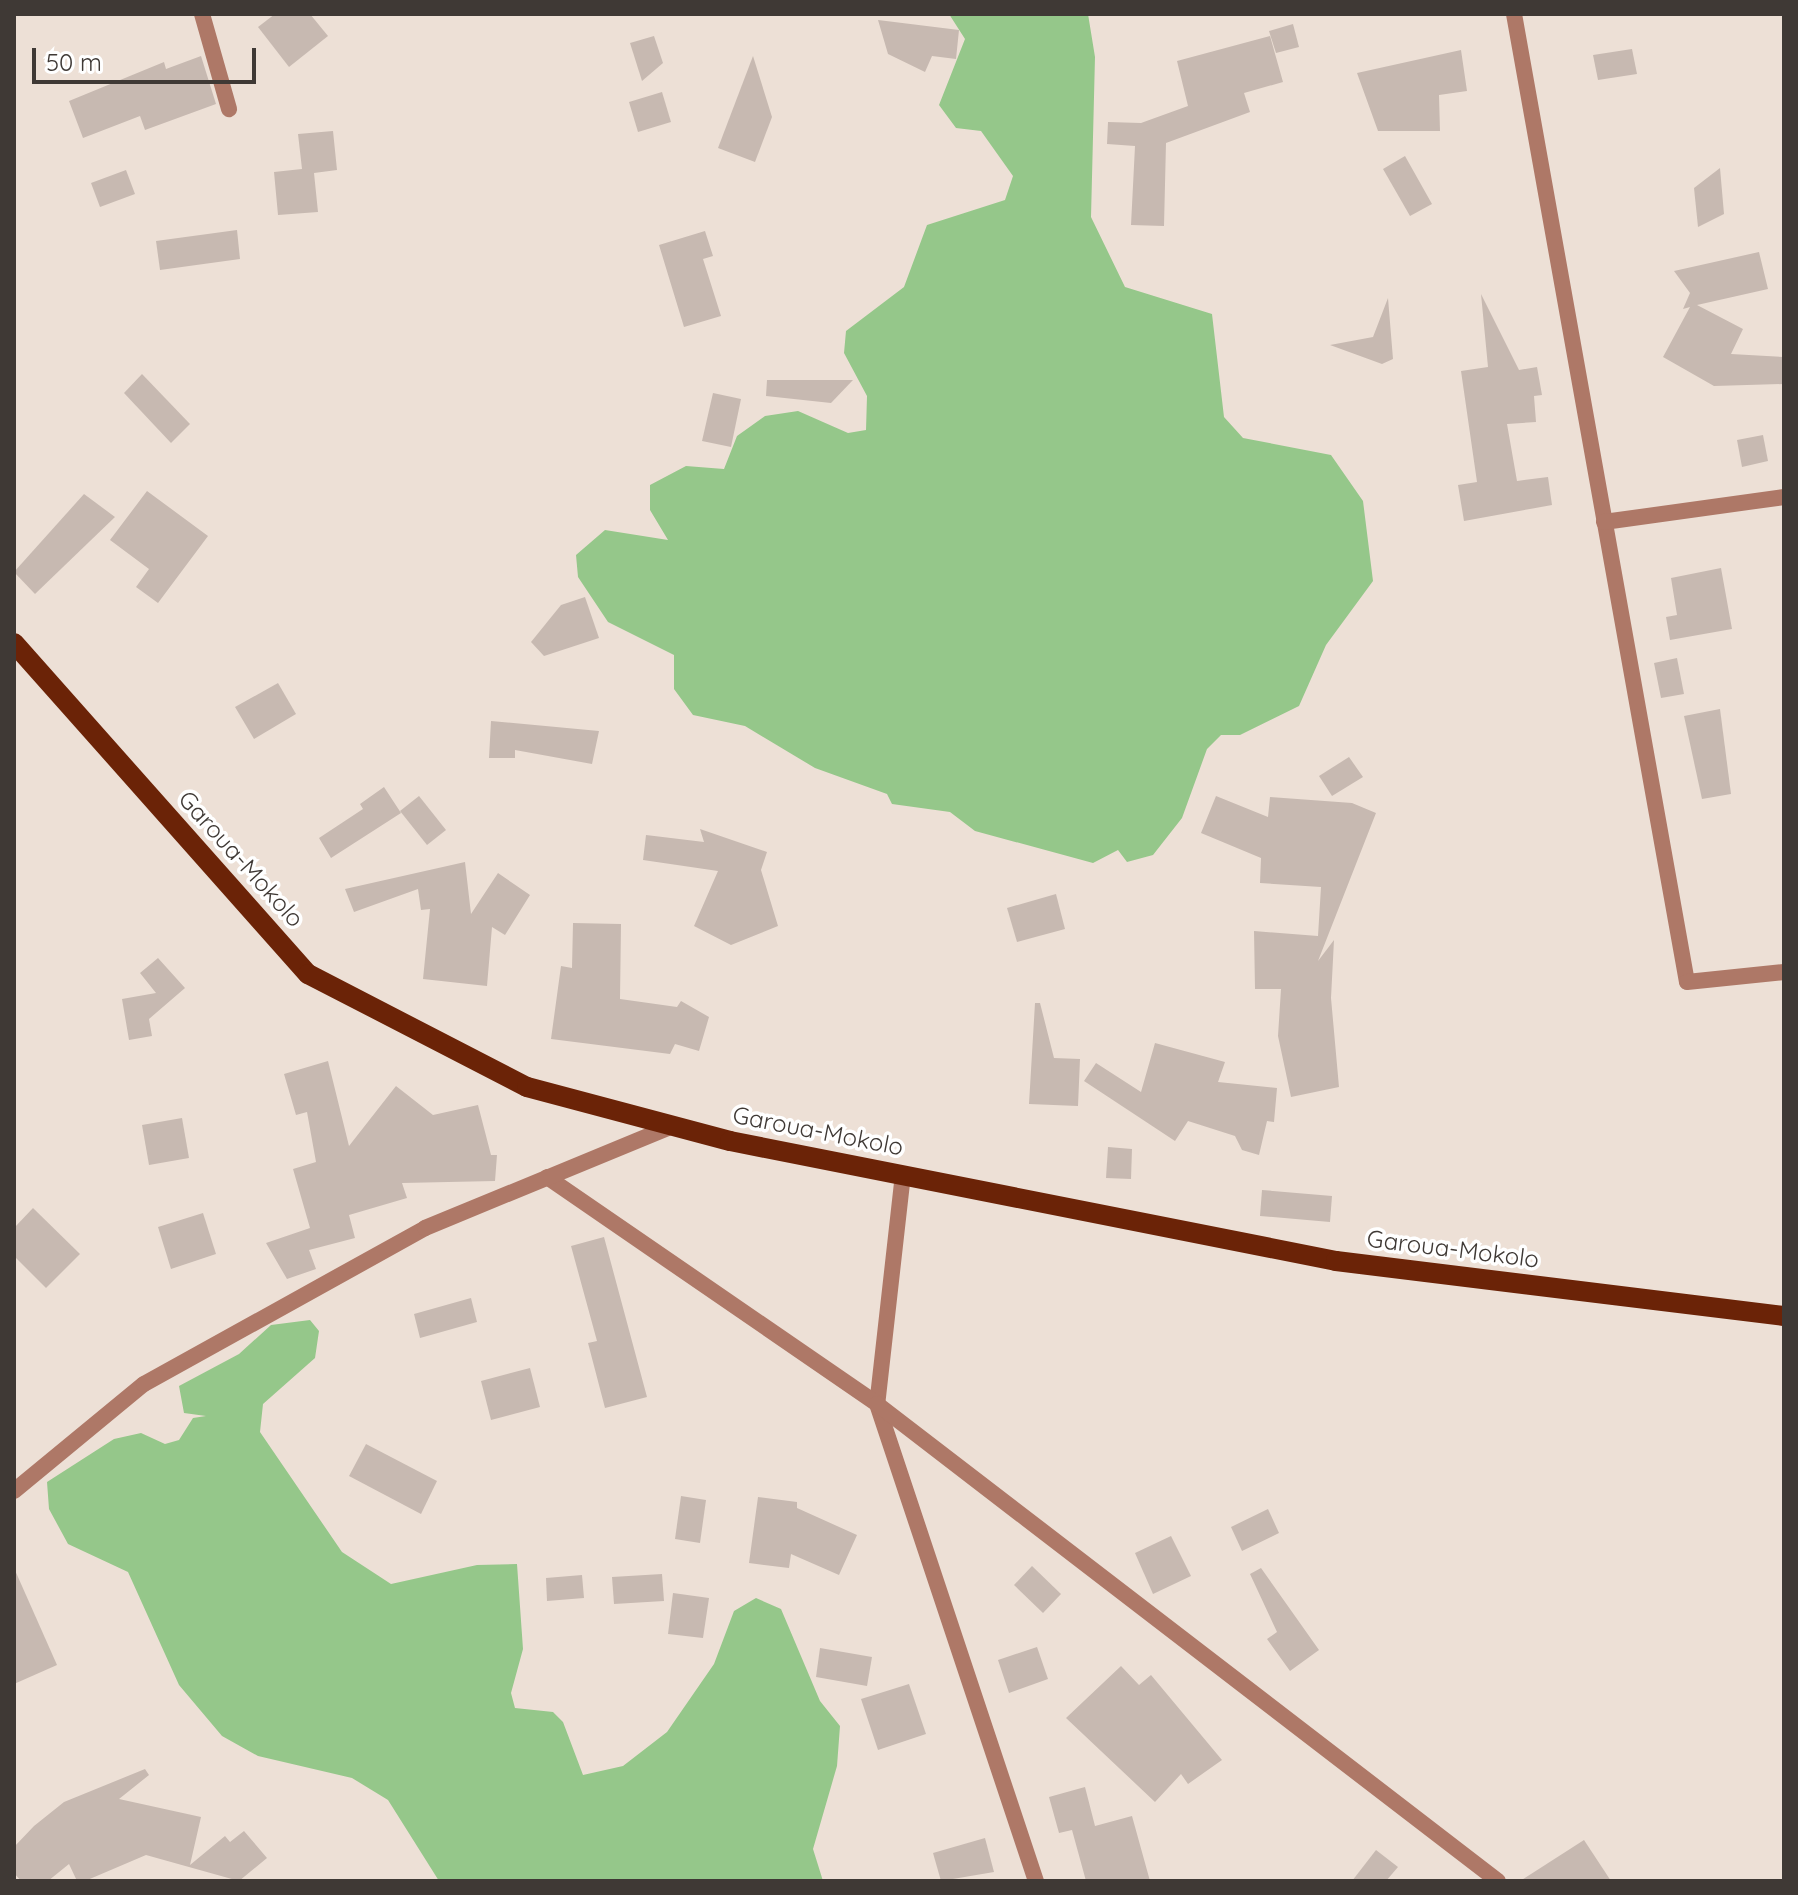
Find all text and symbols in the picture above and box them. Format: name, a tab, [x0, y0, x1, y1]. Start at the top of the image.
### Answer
scale bar	[36, 32, 260, 82]
text: 50 m	[46, 47, 102, 77]
street label: Garoua-Mokolo	[172, 785, 310, 933]
street label: Garoua-Mokolo	[730, 1100, 906, 1162]
street label: Garoua-Mokolo	[1365, 1224, 1541, 1274]

